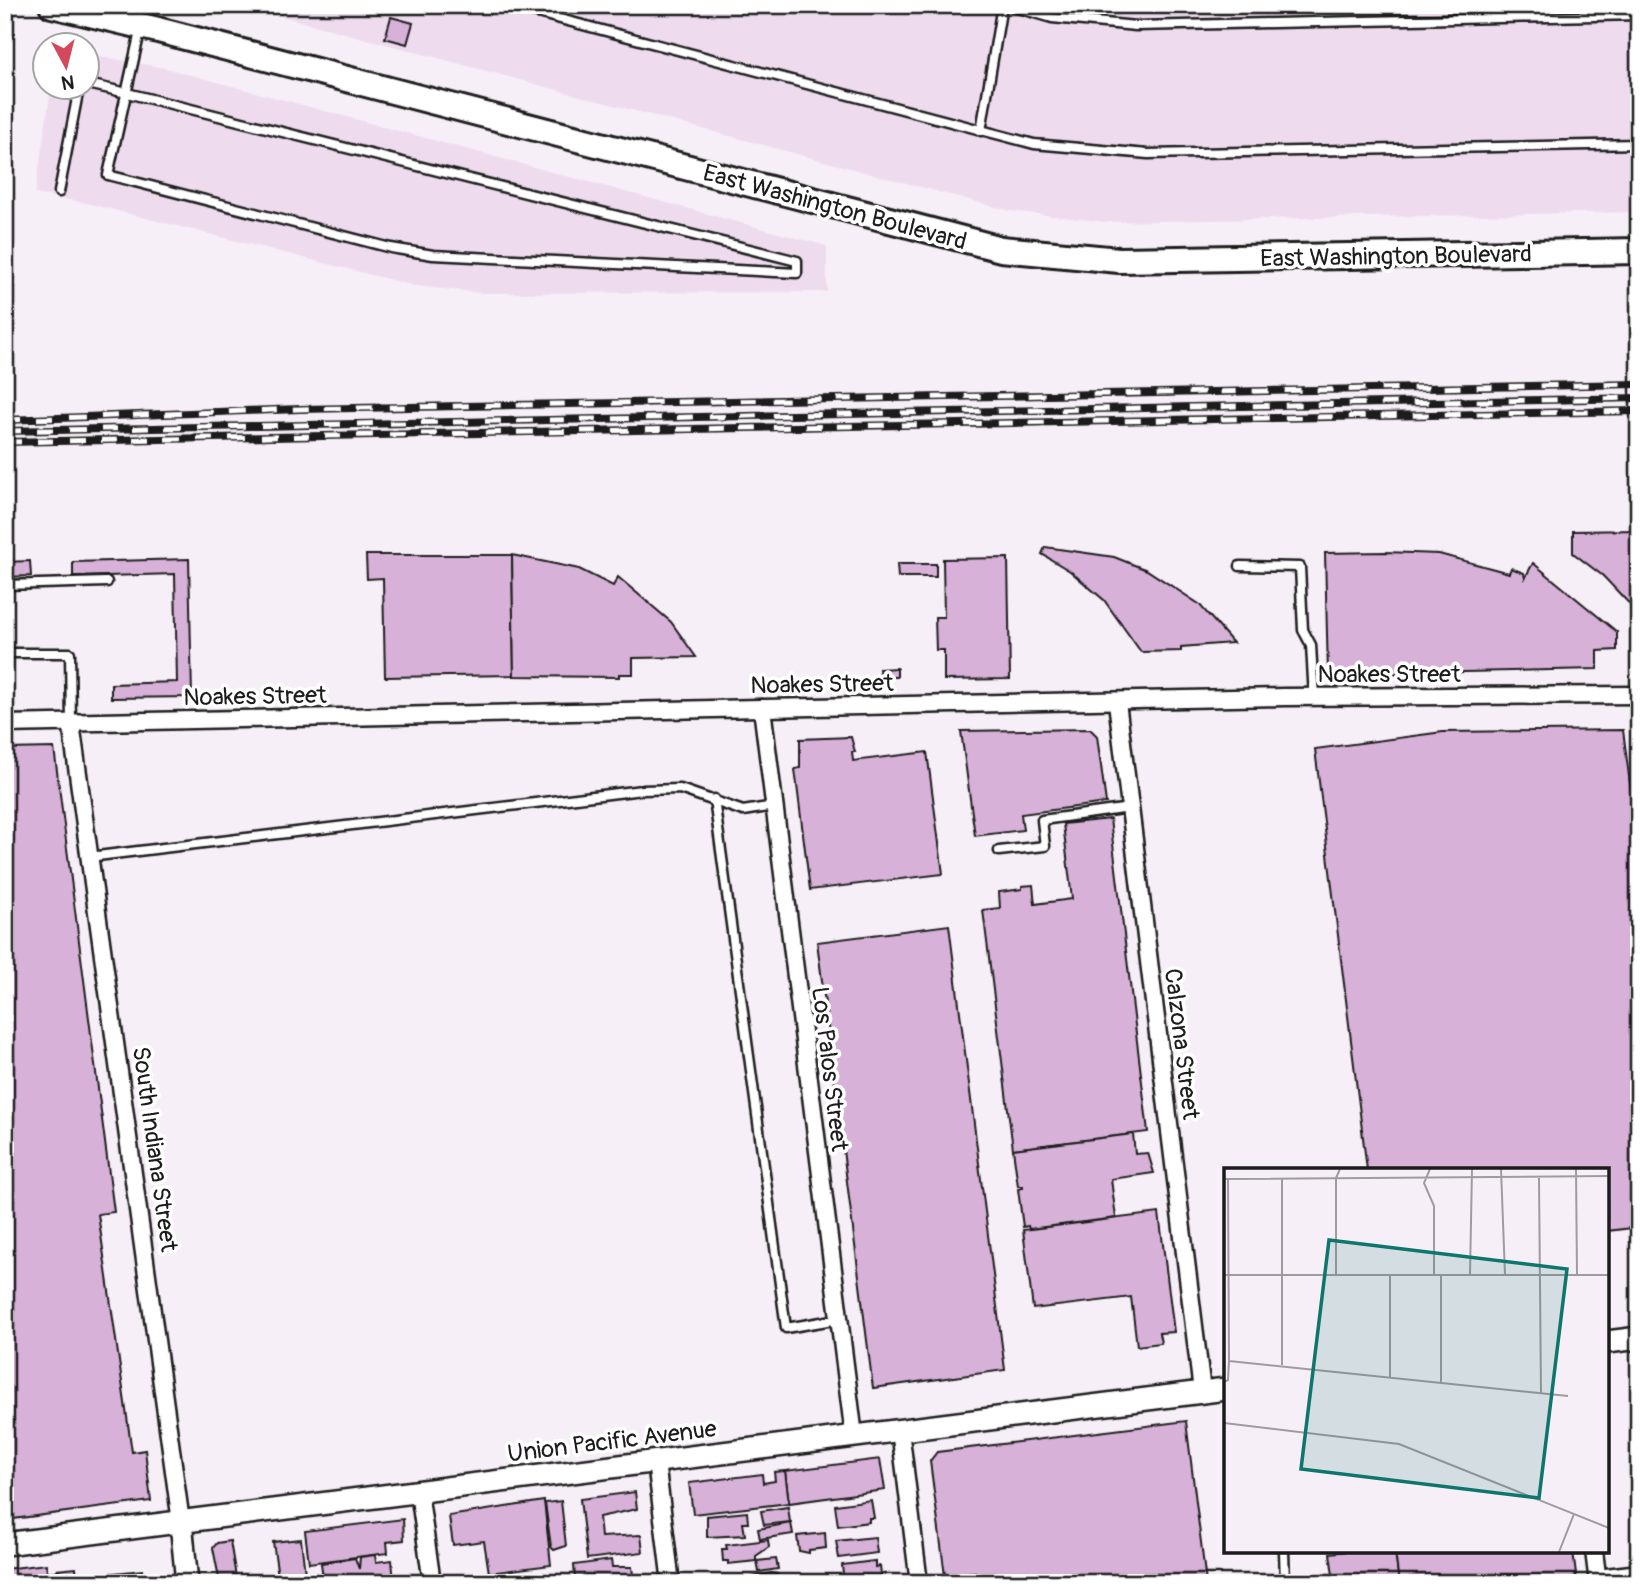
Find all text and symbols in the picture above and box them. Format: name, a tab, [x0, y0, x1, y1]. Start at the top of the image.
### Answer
north arrow	[32, 32, 102, 102]
text: N	[60, 69, 76, 95]
street label: East Washington Boulevard	[700, 158, 970, 257]
street label: East Washington Boulevard	[1260, 240, 1532, 273]
street label: Noakes Street	[1317, 660, 1461, 689]
street label: Noakes Street	[750, 669, 894, 700]
street label: Noakes Street	[183, 681, 327, 712]
street label: Calzona Street	[1158, 967, 1205, 1122]
street label: Los Palos Street	[805, 985, 854, 1153]
street label: South Indiana Street	[126, 1045, 183, 1254]
inset map	[1224, 1168, 1609, 1553]
street label: Union Pacific Avenue	[506, 1414, 718, 1469]

